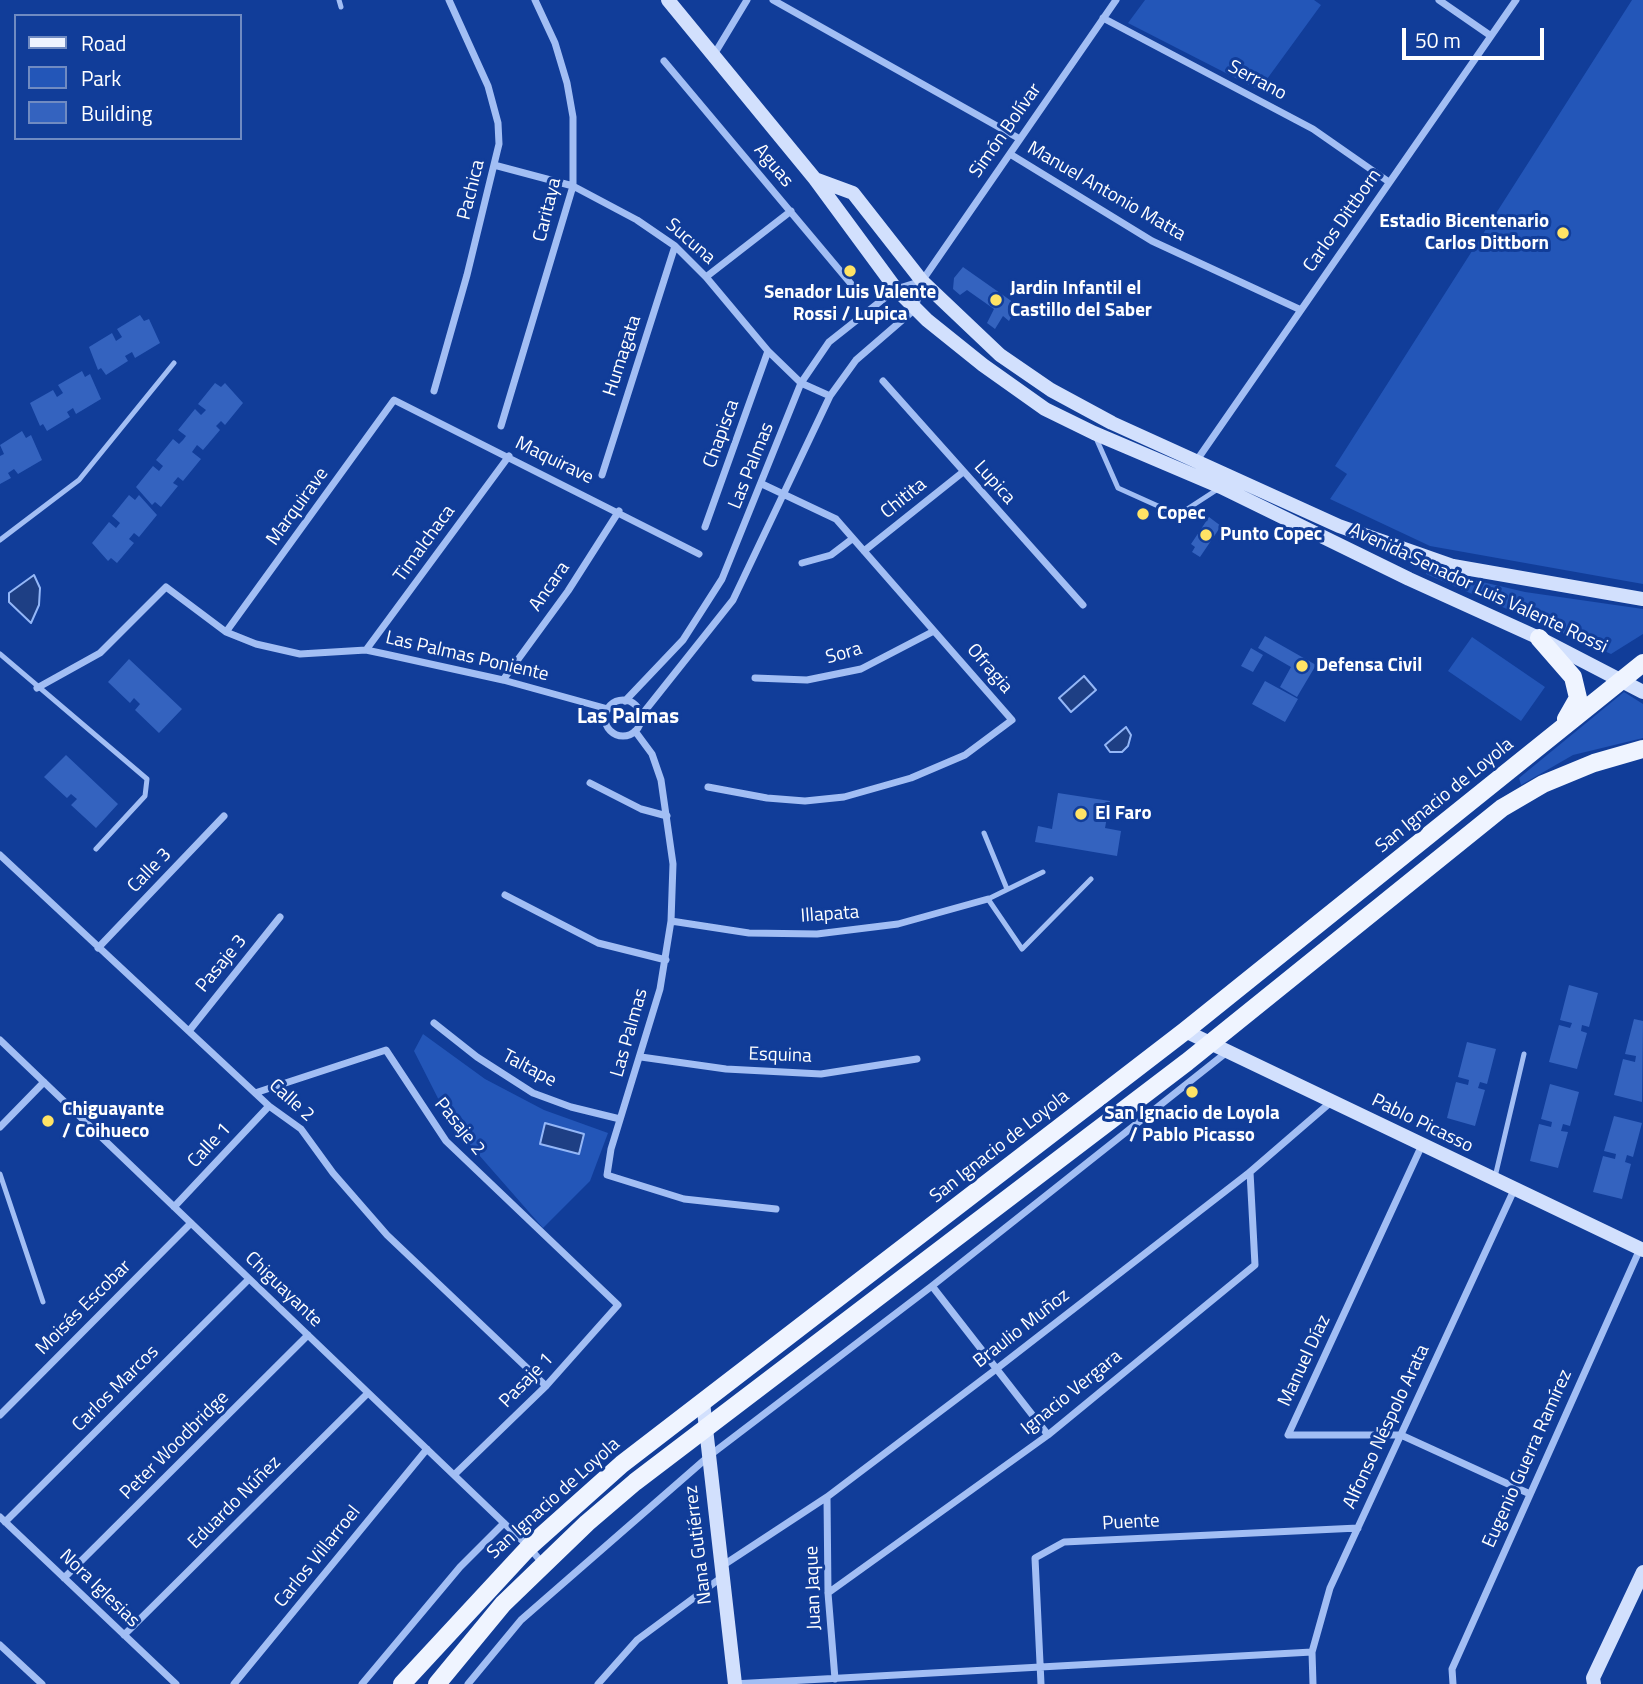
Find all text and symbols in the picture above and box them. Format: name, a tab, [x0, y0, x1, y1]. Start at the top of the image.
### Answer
legend	[14, 14, 242, 140]
scale bar	[1405, 14, 1547, 58]
text: 50 m	[1415, 24, 1461, 56]
text: Road	[81, 27, 126, 59]
street label: Serrano	[1224, 56, 1290, 106]
text: Park	[81, 62, 121, 94]
street label: Simón Bolívar	[965, 79, 1047, 183]
text: Building	[81, 97, 152, 129]
street label: Manuel Antonio Matta	[1023, 137, 1189, 247]
street label: Aguas	[748, 140, 798, 192]
street label: Pachica	[454, 158, 490, 222]
street label: Carlos Dittborn	[1299, 165, 1387, 277]
street label: Caritaya	[529, 176, 567, 244]
place label: Estadio Bicentenario Carlos Dittborn	[1379, 211, 1549, 255]
street label: Sucuna	[660, 214, 720, 270]
marker: Estadio Bicentenario Carlos Dittborn	[1555, 225, 1571, 241]
marker: Senador Luis Valente Rossi / Lupica	[842, 263, 858, 279]
place label: Jardin Infantil el Castillo del Saber	[1010, 278, 1152, 322]
place label: Senador Luis Valente Rossi / Lupica	[764, 282, 936, 326]
marker: Jardin Infantil el Castillo del Saber	[988, 292, 1004, 308]
street label: Humagata	[599, 313, 647, 399]
street label: Chapisca	[699, 397, 745, 471]
street label: Las Palmas	[724, 420, 780, 512]
street label: Maquirave	[511, 432, 597, 490]
street label: Lupica	[968, 456, 1020, 510]
street label: Marquirave	[262, 464, 334, 550]
street label: Chitita	[877, 474, 931, 524]
street label: Timalchaca	[389, 501, 461, 587]
place label: Copec	[1157, 503, 1206, 525]
marker: Copec	[1135, 506, 1151, 522]
street label: Avenida Senador Luis Valente Rossi	[1345, 519, 1611, 659]
place label: Punto Copec	[1220, 524, 1322, 546]
marker: Punto Copec	[1198, 527, 1214, 543]
street label: Ancara	[525, 558, 575, 616]
street label: Las Palmas Poniente	[383, 627, 551, 687]
street label: Sora	[823, 638, 865, 670]
street label: Ofragia	[961, 639, 1017, 699]
place label: Defensa Civil	[1316, 655, 1422, 677]
marker: Defensa Civil	[1294, 658, 1310, 674]
district label: Las Palmas	[577, 705, 679, 731]
street label: San Ignacio de Loyola	[1372, 734, 1518, 858]
place label: El Faro	[1095, 803, 1151, 825]
marker: El Faro	[1073, 806, 1089, 822]
street label: Calle 3	[123, 844, 177, 898]
street label: Illapata	[800, 902, 860, 928]
street label: Pasaje 3	[192, 931, 252, 997]
street label: Las Palmas	[607, 986, 653, 1080]
street label: Esquina	[748, 1044, 812, 1068]
street label: Taltape	[498, 1045, 560, 1093]
street label: Calle 2	[264, 1075, 318, 1127]
marker: San Ignacio de Loyola / Pablo Picasso	[1184, 1084, 1200, 1100]
street label: San Ignacio de Loyola	[926, 1086, 1074, 1208]
street label: Pablo Picasso	[1367, 1090, 1477, 1158]
street label: Pasaje 2	[429, 1094, 489, 1160]
place label: Chiguayante / Coihueco	[62, 1099, 164, 1143]
place label: San Ignacio de Loyola / Pablo Picasso	[1104, 1103, 1280, 1147]
marker: Chiguayante / Coihueco	[40, 1113, 56, 1129]
street label: Calle 1	[184, 1119, 236, 1173]
street label: Chiguayante	[240, 1247, 326, 1333]
street label: Moisés Escobar	[32, 1256, 136, 1360]
street label: Braulio Muñoz	[969, 1284, 1075, 1374]
street label: Manuel Díaz	[1274, 1312, 1336, 1410]
street label: Carlos Marcos	[68, 1341, 164, 1437]
street label: Alfonso Néspolo Arata	[1339, 1341, 1435, 1513]
street label: Ignacio Vergara	[1017, 1346, 1127, 1440]
street label: Pasaje 1	[495, 1349, 559, 1413]
street label: Eugenio Guerra Ramírez	[1478, 1366, 1578, 1552]
street label: Peter Woodbridge	[116, 1387, 234, 1505]
street label: San Ignacio de Loyola	[483, 1434, 625, 1564]
street label: Eduardo Núñez	[184, 1452, 286, 1554]
street label: Nana Gutiérrez	[680, 1484, 718, 1606]
street label: Carlos Villarroel	[270, 1502, 366, 1612]
street label: Puente	[1102, 1510, 1160, 1536]
street label: Nora Iglesias	[54, 1545, 144, 1633]
street label: Juan Jaque	[801, 1546, 827, 1630]

